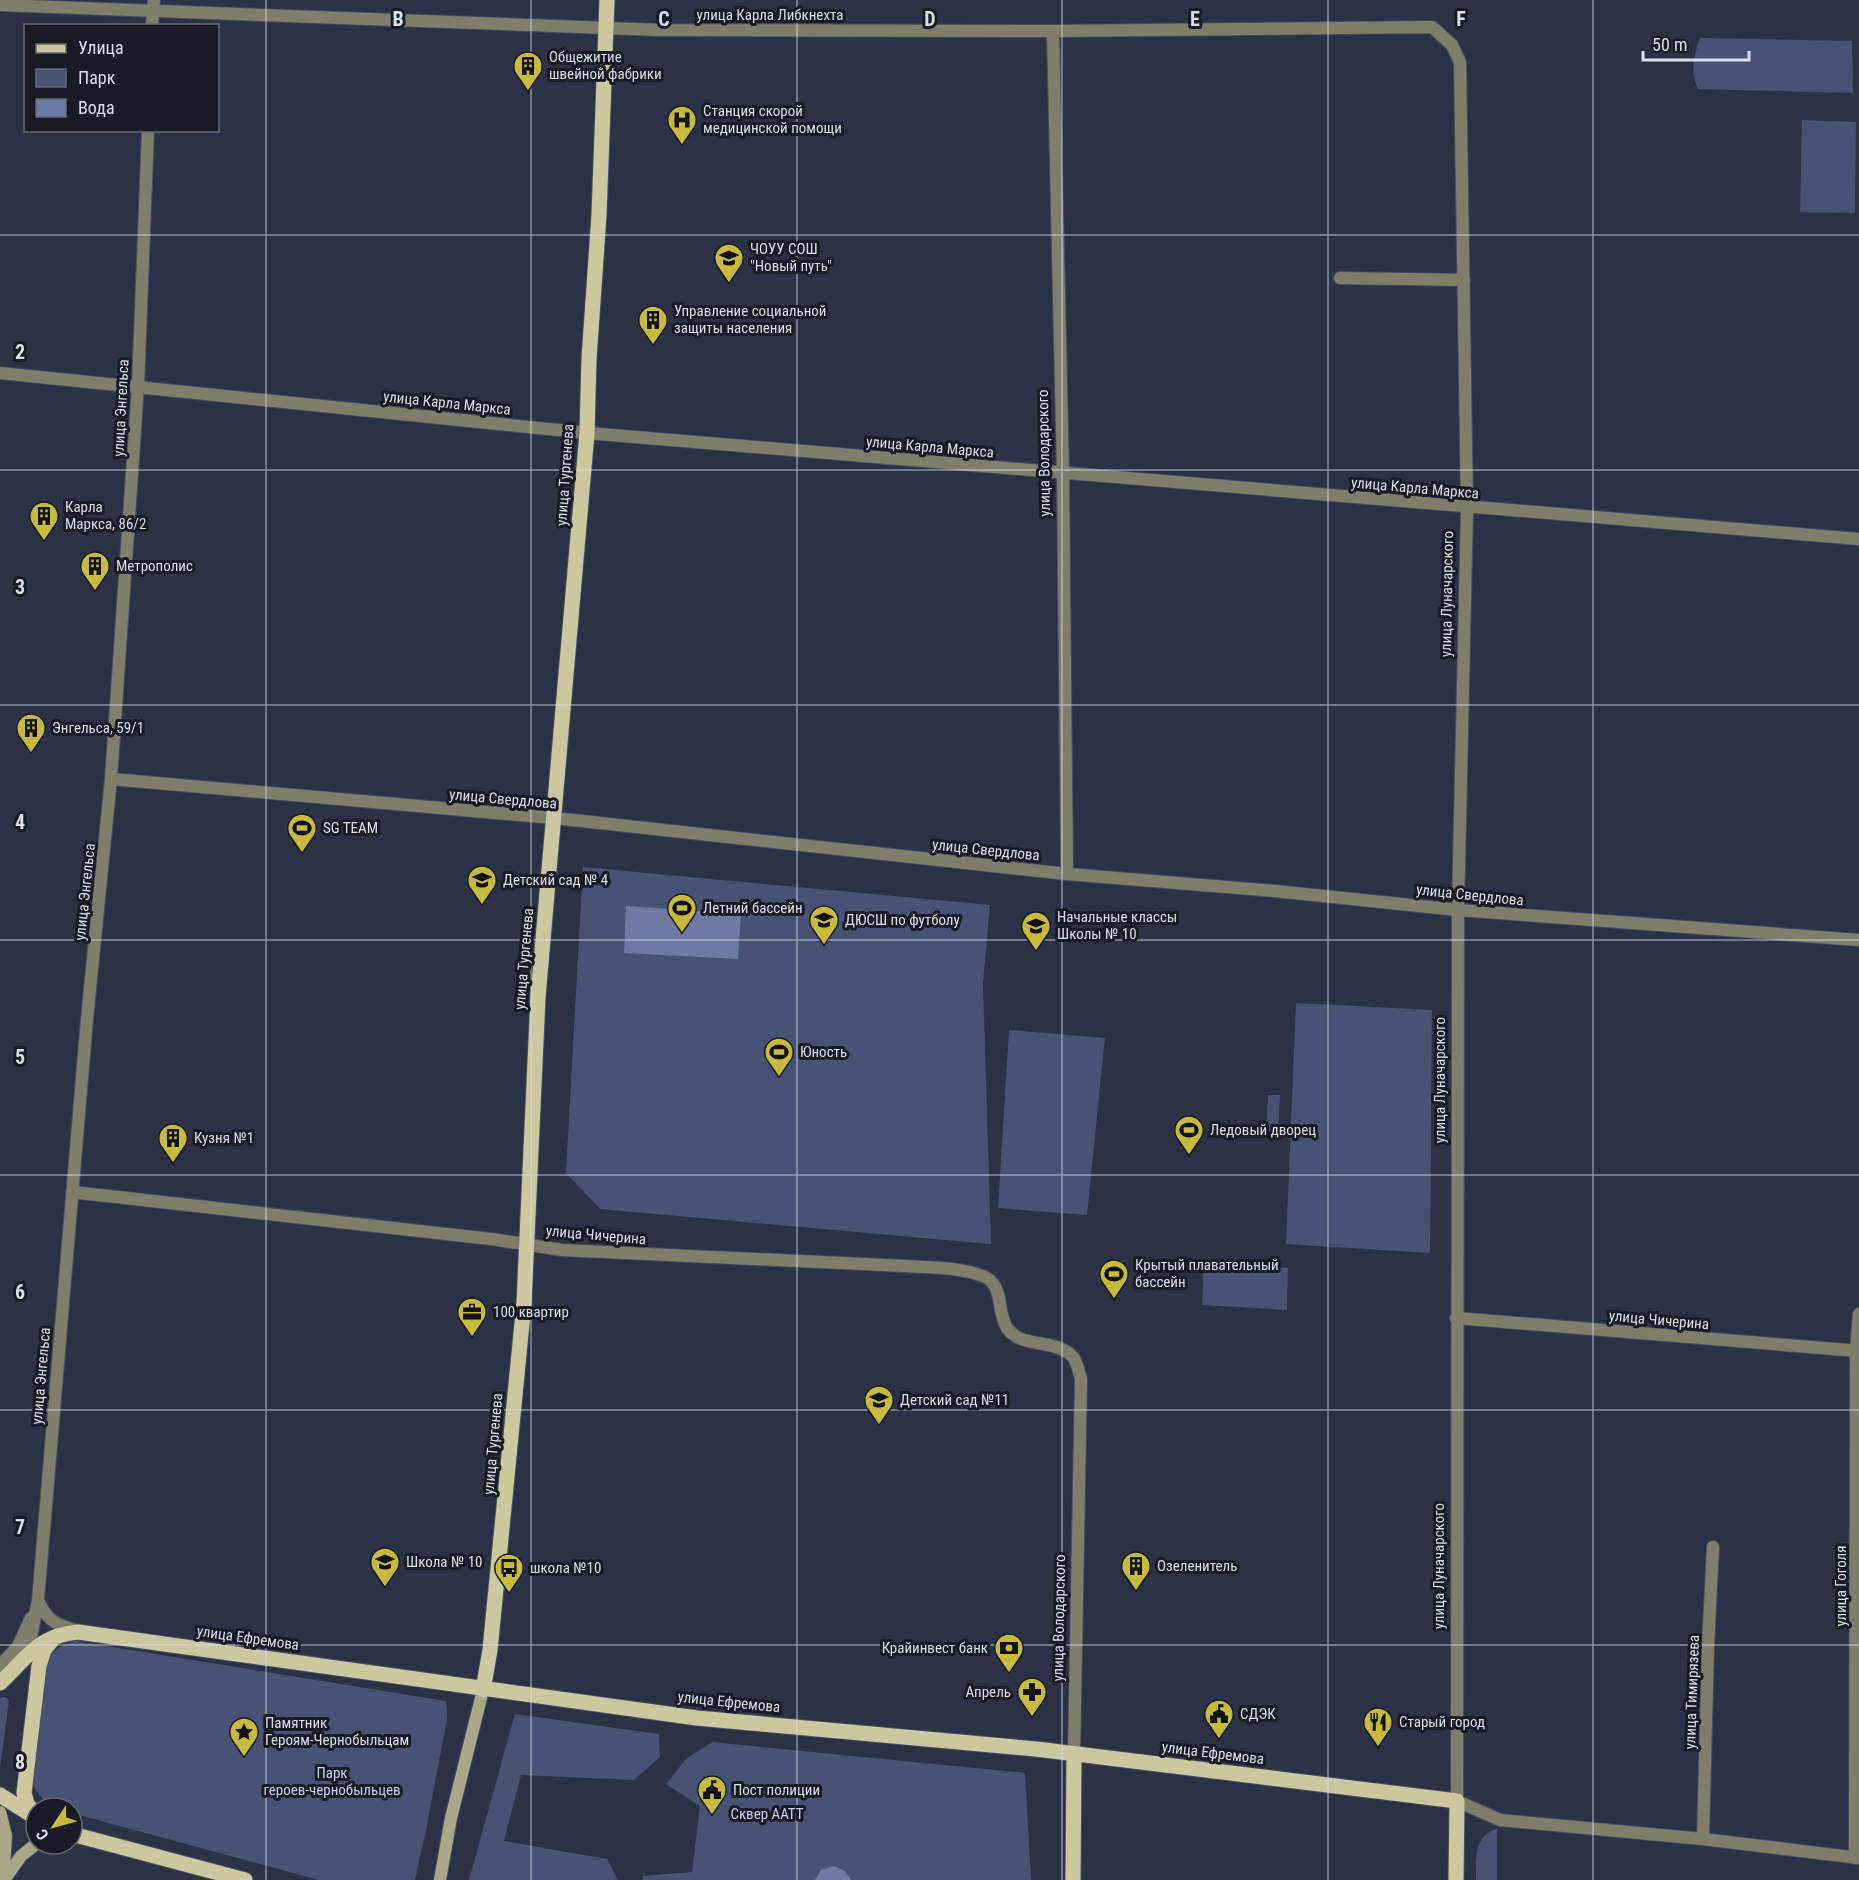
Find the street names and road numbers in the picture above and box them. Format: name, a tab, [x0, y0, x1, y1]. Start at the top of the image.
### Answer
street label: улица Карла Либкнехта	[697, 6, 843, 24]
street label: улица Энгельса	[109, 359, 133, 457]
street label: улица Карла Маркса	[382, 387, 512, 419]
street label: улица Володарского	[1034, 389, 1054, 517]
street label: улица Тургенева	[552, 423, 578, 527]
street label: улица Карла Маркса	[865, 432, 995, 462]
street label: улица Карла Маркса	[1350, 473, 1480, 503]
street label: улица Луначарского	[1437, 531, 1457, 657]
street label: улица Свердлова	[448, 785, 558, 813]
street label: улица Свердлова	[931, 835, 1041, 865]
street label: улица Энгельса	[71, 843, 99, 941]
street label: улица Свердлова	[1415, 880, 1525, 910]
street label: улица Тургенева	[511, 907, 537, 1011]
street label: улица Луначарского	[1431, 1017, 1449, 1143]
street label: улица Чичерина	[545, 1222, 647, 1248]
street label: улица Чичерина	[1608, 1307, 1710, 1333]
street label: улица Энгельса	[28, 1327, 54, 1425]
street label: улица Тургенева	[480, 1392, 506, 1496]
street label: улица Луначарского	[1430, 1503, 1448, 1629]
street label: улица Гоголя	[1832, 1546, 1850, 1626]
street label: улица Володарского	[1049, 1554, 1069, 1682]
street label: улица Ефремова	[196, 1622, 300, 1654]
street label: улица Тимирязева	[1681, 1634, 1703, 1750]
street label: улица Ефремова	[677, 1688, 781, 1716]
street label: улица Ефремова	[1161, 1738, 1265, 1768]

